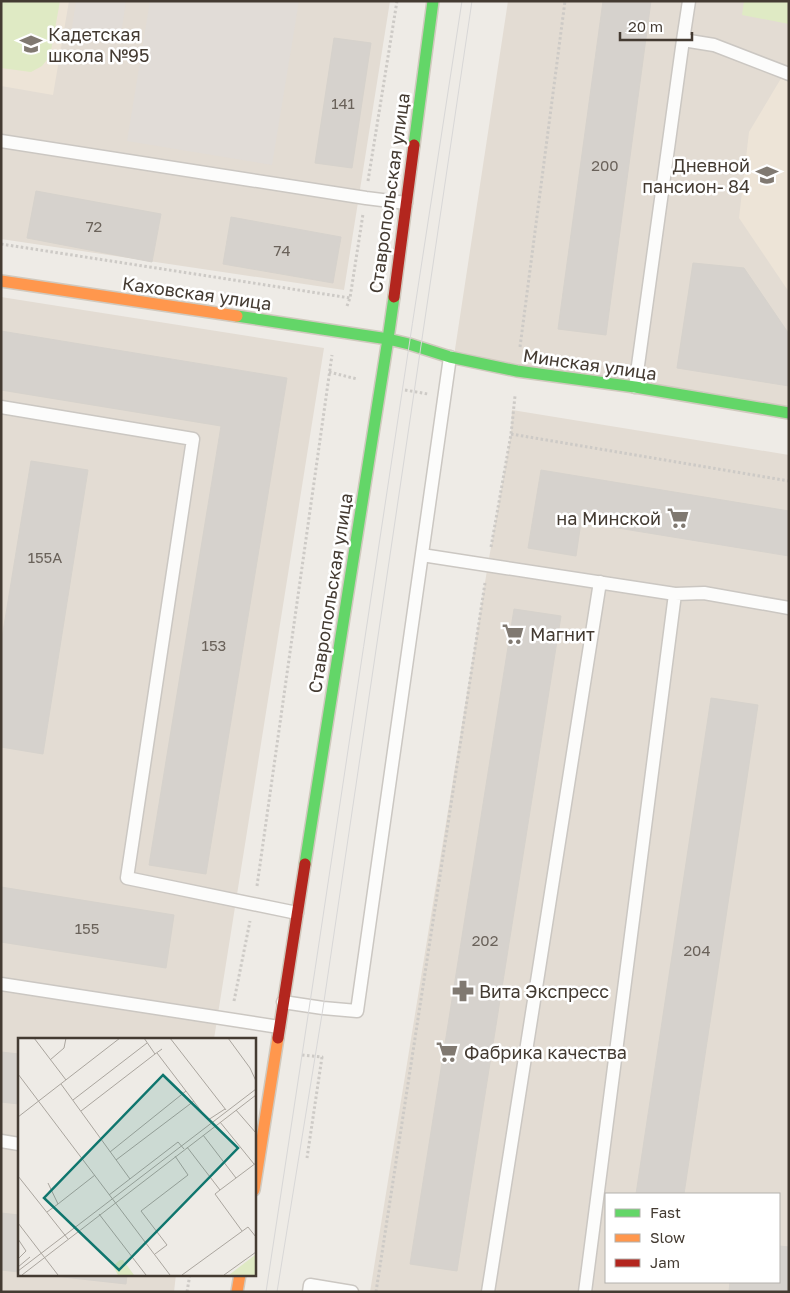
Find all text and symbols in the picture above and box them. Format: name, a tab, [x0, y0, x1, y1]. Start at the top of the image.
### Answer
scale bar	[620, 10, 692, 42]
text: 20 m	[628, 17, 663, 35]
place label: Кадетская школа №95	[48, 23, 149, 66]
school or university icon: Кадетская школа №95	[18, 31, 44, 57]
street label: Ставропольская улица	[364, 91, 414, 295]
house number: 141	[331, 94, 355, 112]
place label: Дневной пансион- 84	[642, 154, 750, 197]
house number: 200	[591, 156, 619, 174]
school or university icon: Дневной пансион- 84	[754, 162, 780, 188]
house number: 72	[86, 217, 102, 235]
house number: 74	[273, 241, 291, 259]
street label: Каховская улица	[121, 272, 273, 314]
street label: Минская улица	[522, 344, 658, 384]
street label: Ставропольская улица	[303, 491, 357, 695]
supermarket icon: на Минской	[665, 505, 691, 531]
place label: на Минской	[556, 507, 661, 529]
house number: 155А	[28, 548, 62, 566]
supermarket icon: Магнит	[500, 621, 526, 647]
place label: Магнит	[530, 623, 595, 645]
house number: 153	[202, 636, 226, 654]
house number: 155	[75, 919, 99, 937]
house number: 202	[472, 931, 498, 949]
house number: 204	[683, 941, 711, 959]
pharmacy icon: Вита Экспресс	[450, 978, 476, 1004]
place label: Вита Экспресс	[479, 980, 609, 1002]
inset map	[18, 1038, 255, 1276]
supermarket icon: Фабрика качества	[434, 1039, 460, 1065]
place label: Фабрика качества	[464, 1041, 627, 1063]
legend	[605, 1193, 780, 1283]
text: Fast	[650, 1203, 681, 1221]
text: Slow	[650, 1228, 685, 1246]
text: Jam	[650, 1253, 680, 1271]

